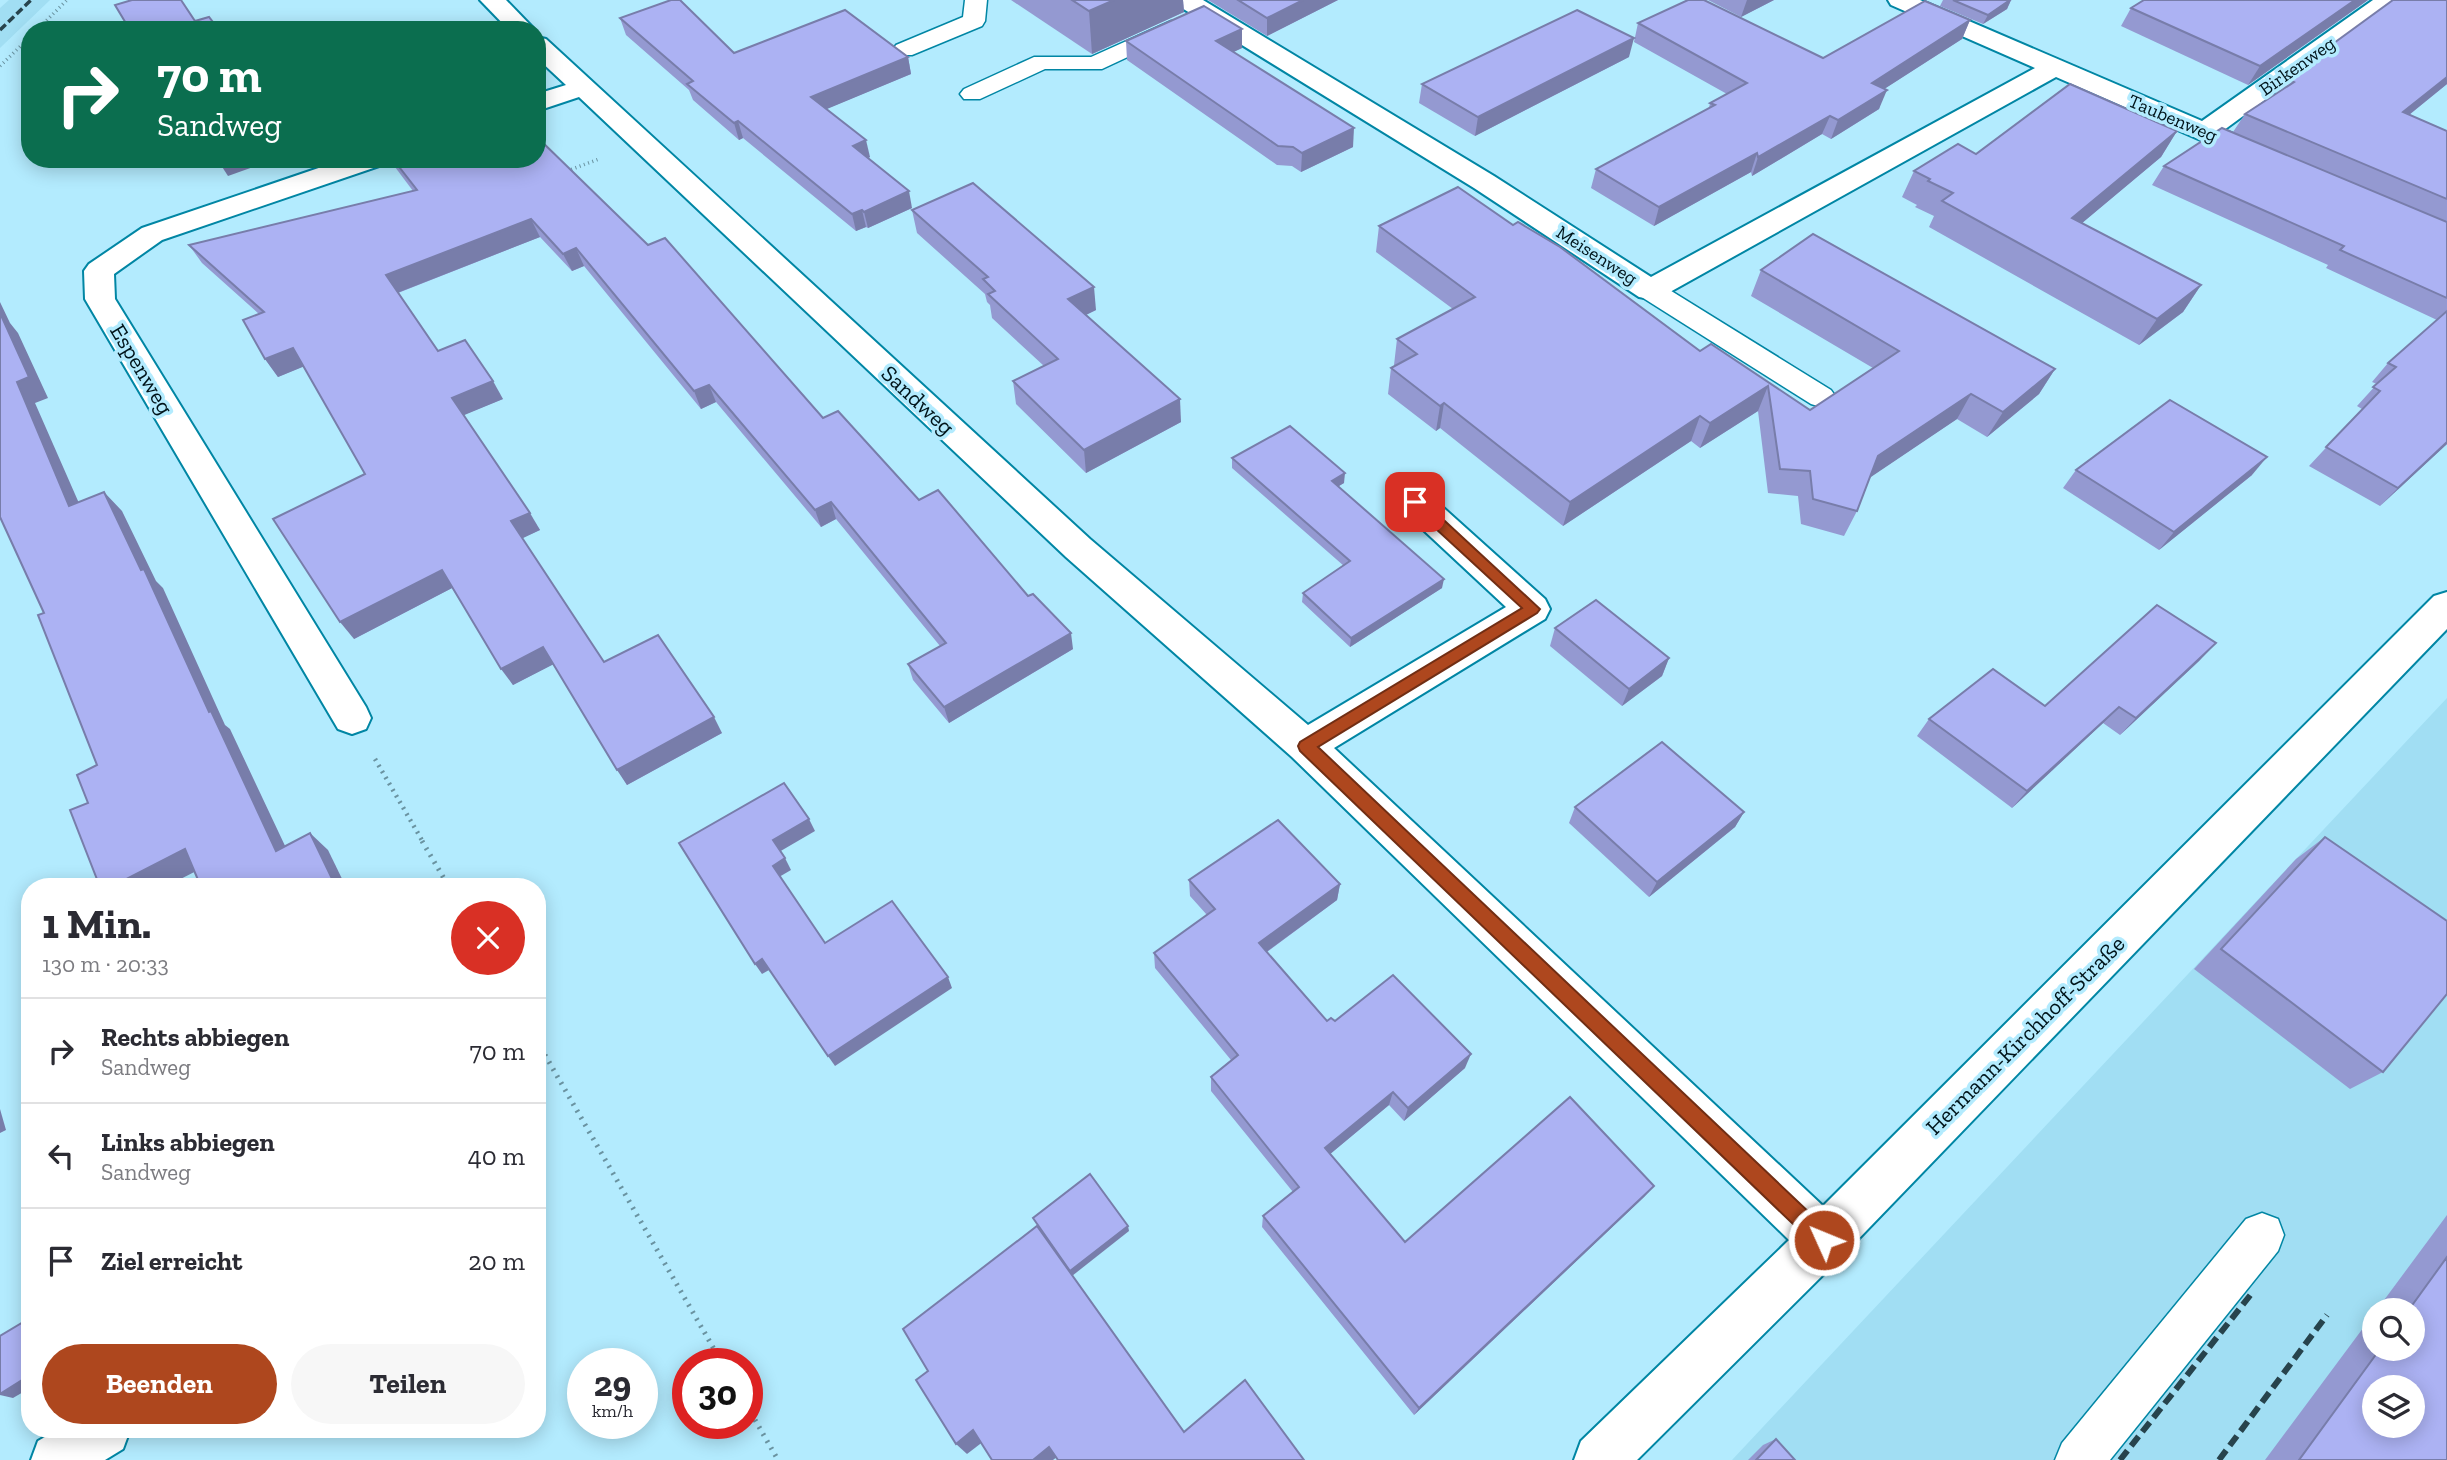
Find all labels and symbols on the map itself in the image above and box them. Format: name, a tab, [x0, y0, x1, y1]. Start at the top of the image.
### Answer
street label: Birkenweg	[2255, 31, 2340, 100]
street label: Taubenweg	[2125, 89, 2221, 147]
street label: Meisenweg	[1552, 220, 1642, 290]
street label: Espenweg	[104, 319, 180, 420]
street label: Sandweg	[876, 359, 961, 441]
pin	[1385, 472, 1445, 532]
street label: Hermann-Kirchhoff-Straße	[1920, 930, 2130, 1140]
position arrow	[1787, 1203, 1861, 1277]
speed limit sign: 30	[672, 1348, 763, 1439]

